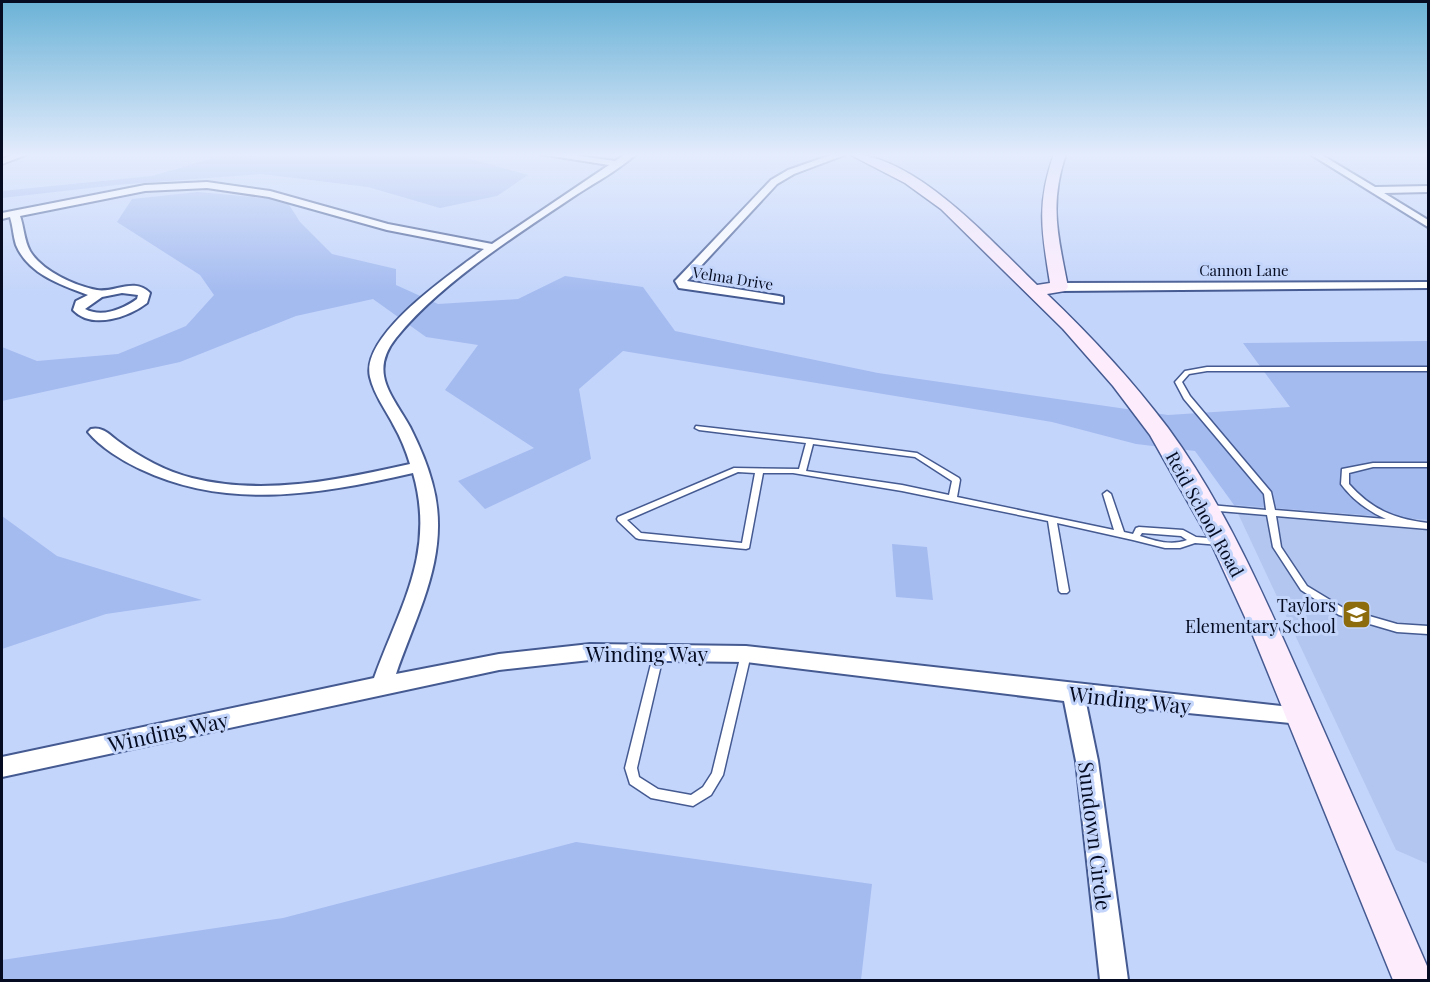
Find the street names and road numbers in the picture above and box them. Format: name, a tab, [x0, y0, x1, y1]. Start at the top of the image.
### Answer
street label: Cannon Lane	[1199, 260, 1289, 280]
street label: Velma Drive	[690, 262, 775, 294]
street label: Reid School Road	[1161, 447, 1250, 582]
street label: Winding Way	[585, 639, 709, 667]
street label: Winding Way	[1067, 679, 1193, 719]
street label: Winding Way	[104, 704, 231, 758]
street label: Sundown Circle	[1073, 760, 1119, 912]

